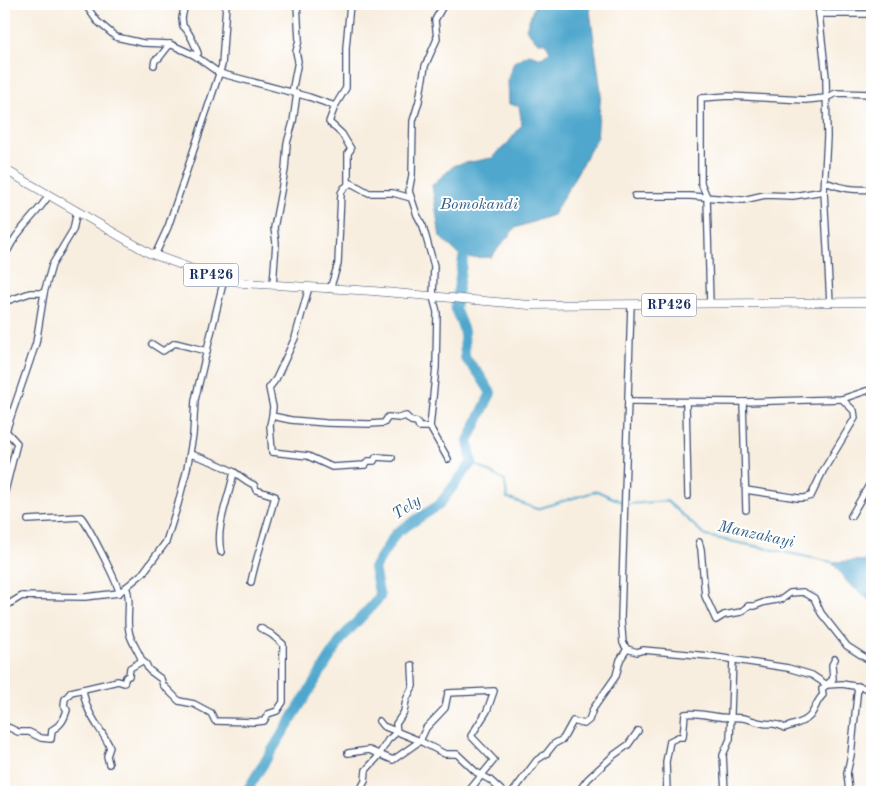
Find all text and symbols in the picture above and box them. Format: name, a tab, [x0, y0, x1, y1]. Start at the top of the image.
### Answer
water label: Bomokandi	[439, 197, 519, 213]
road number: RP426	[184, 264, 238, 286]
road number: RP426	[642, 294, 696, 316]
water label: Tely	[390, 492, 425, 523]
water label: Manzakayi	[715, 519, 796, 551]

